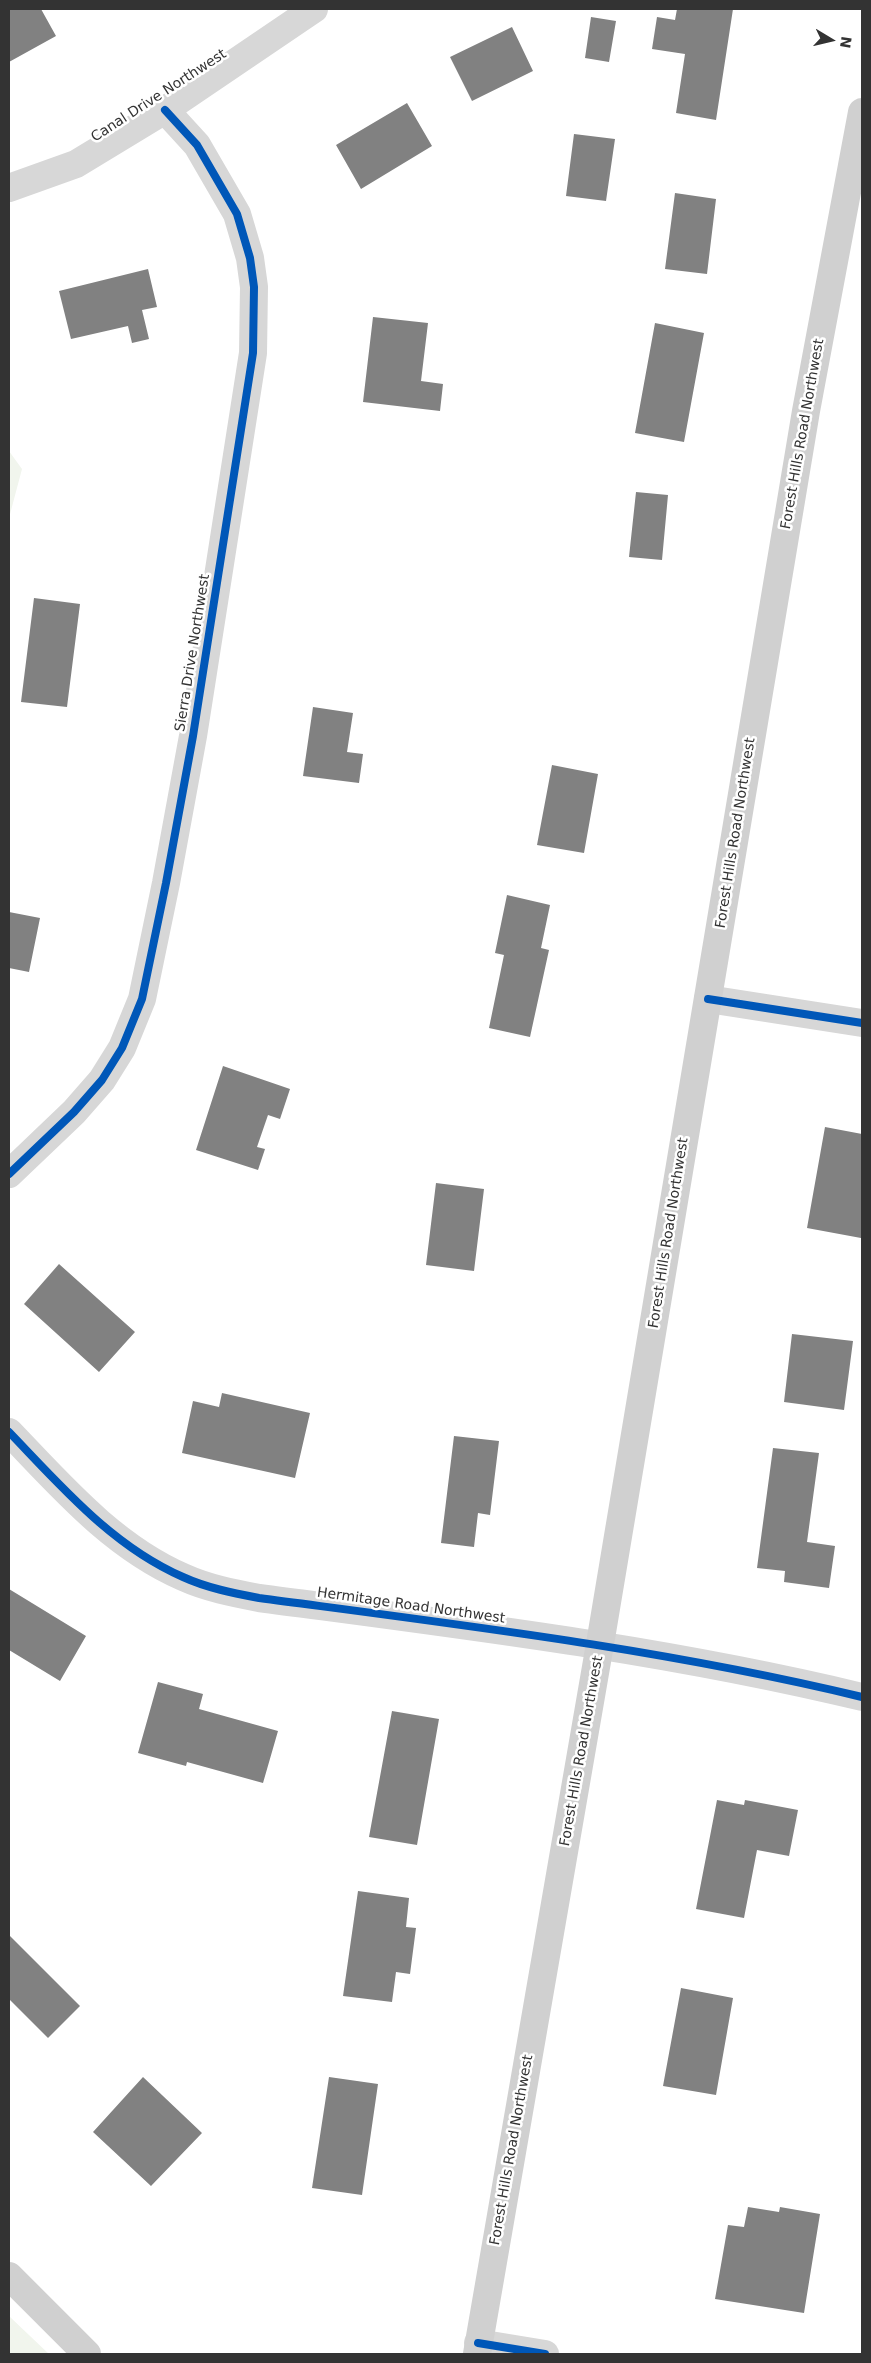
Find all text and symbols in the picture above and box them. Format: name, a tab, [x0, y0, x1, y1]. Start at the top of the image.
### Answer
north arrow	[806, 15, 856, 65]
text: N	[837, 35, 855, 49]
street label: Canal Drive Northwest	[88, 46, 230, 146]
street label: Forest Hills Road Northwest	[778, 338, 828, 530]
street label: Sierra Drive Northwest	[172, 573, 214, 733]
street label: Forest Hills Road Northwest	[713, 736, 759, 930]
street label: Forest Hills Road Northwest	[646, 1136, 692, 1330]
street label: Hermitage Road Northwest	[316, 1584, 506, 1628]
street label: Forest Hills Road Northwest	[557, 1655, 607, 1847]
street label: Forest Hills Road Northwest	[487, 2054, 537, 2246]

